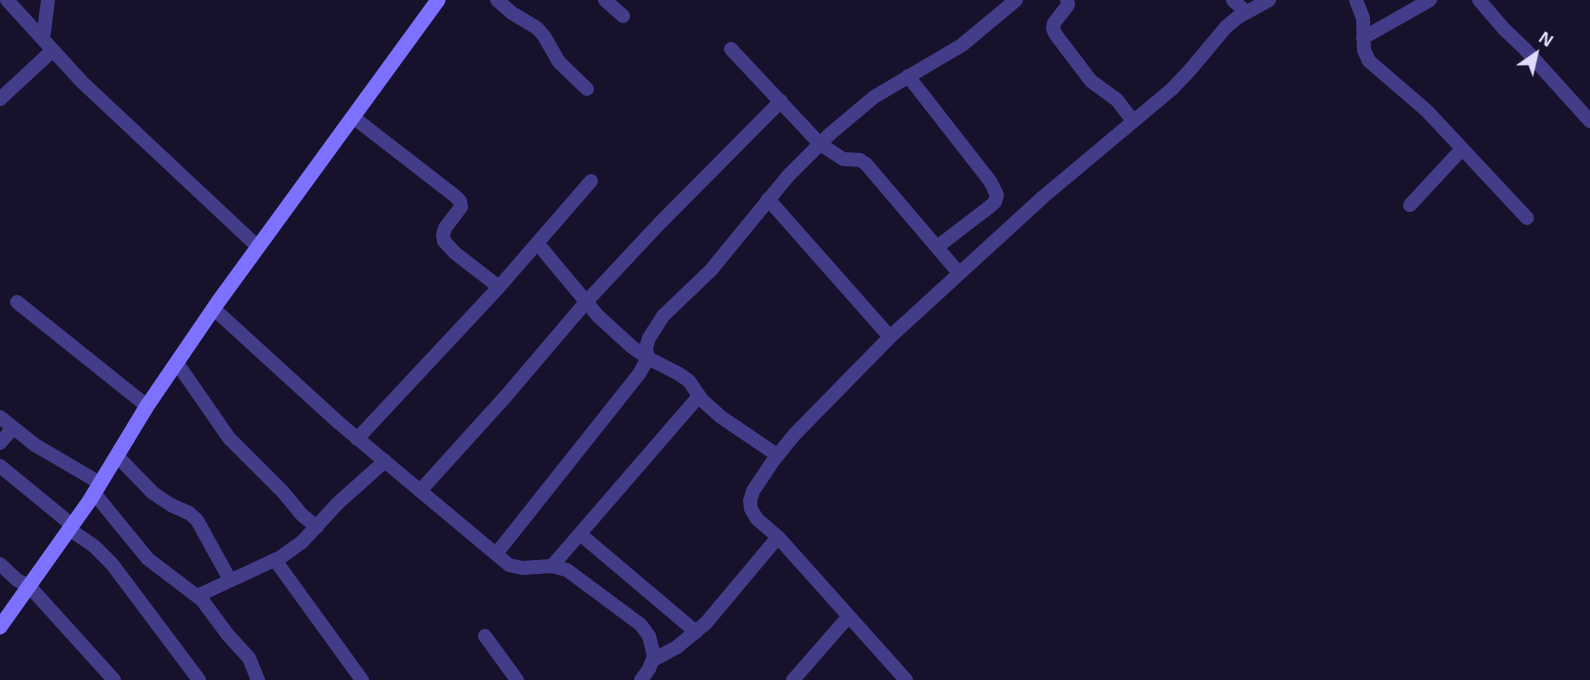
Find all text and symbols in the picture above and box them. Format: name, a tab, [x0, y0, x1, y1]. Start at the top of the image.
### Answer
north arrow	[1506, 24, 1566, 84]
text: N	[1535, 26, 1558, 52]

